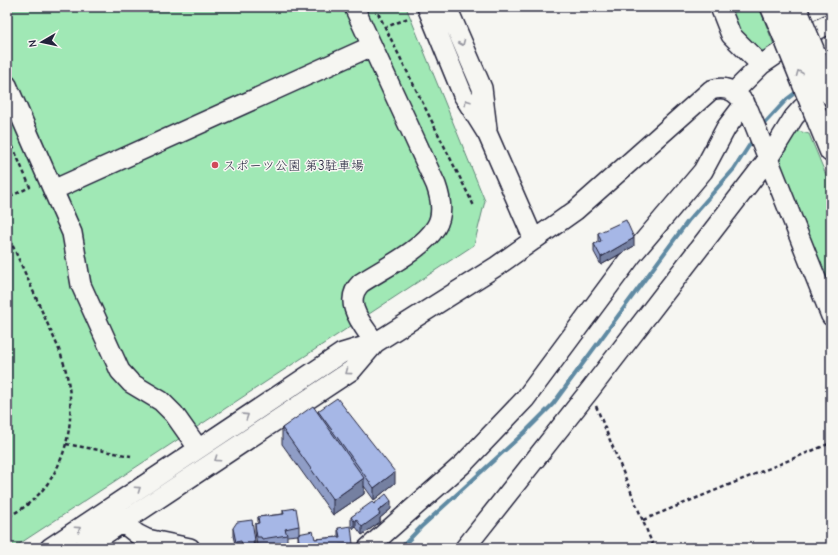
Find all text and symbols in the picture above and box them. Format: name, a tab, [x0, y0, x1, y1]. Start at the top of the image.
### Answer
north arrow	[22, 22, 62, 62]
text: N	[26, 39, 40, 48]
one-way arrow	[458, 39, 466, 46]
one-way arrow	[796, 70, 804, 77]
one-way arrow	[464, 99, 472, 106]
place label: スポーツ公園 第3駐車場	[223, 158, 364, 173]
marker: スポーツ公園 第3駐車場	[210, 160, 220, 170]
one-way arrow	[346, 367, 353, 374]
one-way arrow	[242, 413, 249, 421]
one-way arrow	[214, 455, 221, 462]
one-way arrow	[134, 486, 141, 494]
one-way arrow	[74, 527, 81, 534]

